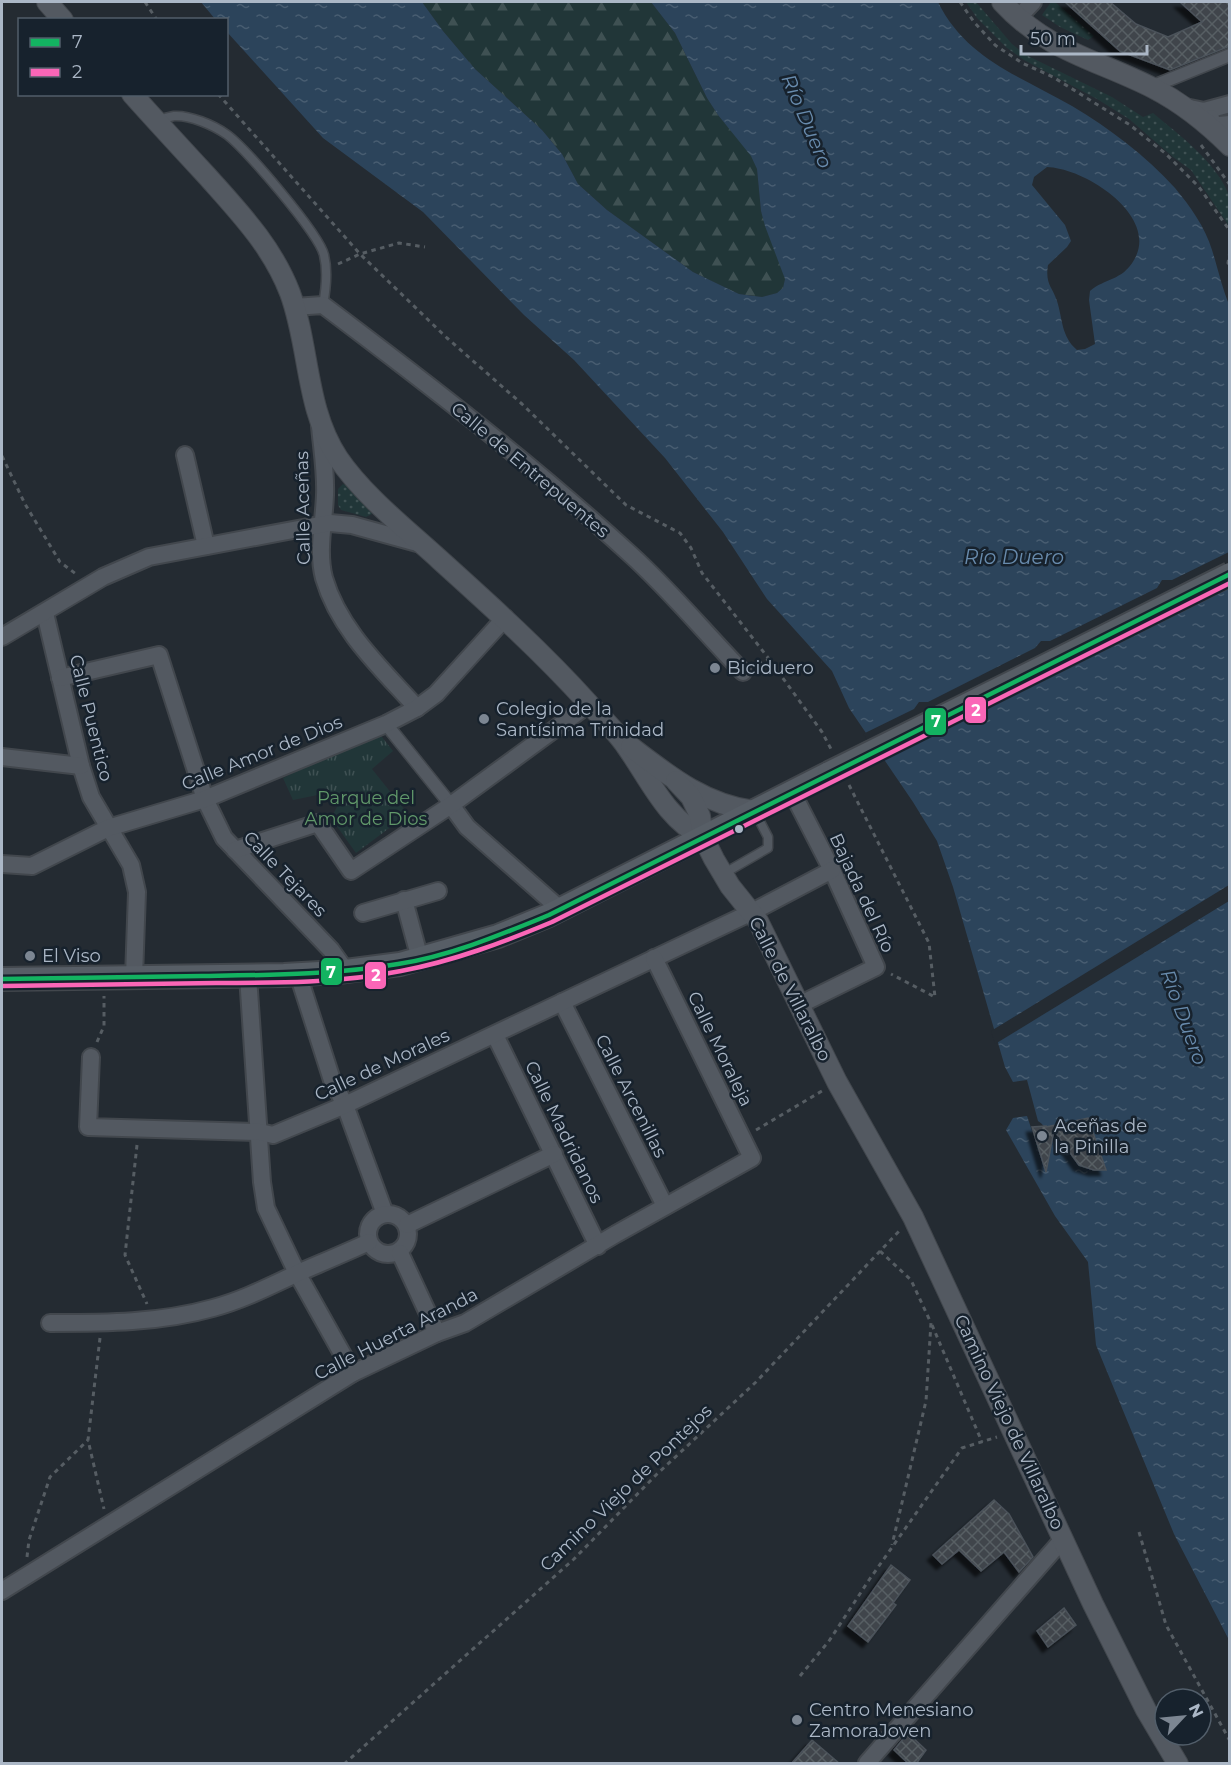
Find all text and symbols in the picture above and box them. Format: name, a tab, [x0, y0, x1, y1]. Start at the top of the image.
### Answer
legend	[18, 18, 228, 96]
scale bar	[1021, 18, 1147, 56]
text: 50 m	[1030, 28, 1076, 50]
text: 7	[72, 31, 83, 53]
text: 2	[72, 61, 82, 83]
water label: Río Duero	[776, 70, 838, 172]
street label: Calle de Entrepuentes	[446, 397, 614, 543]
street label: Calle Aceñas	[291, 451, 315, 565]
water label: Río Duero	[964, 545, 1064, 569]
street label: Calle Puentico	[65, 652, 117, 784]
place label: Biciduero	[727, 657, 814, 679]
marker: Biciduero	[708, 661, 722, 675]
line badge: 2	[964, 696, 987, 724]
place label: Colegio de la Santísima Trinidad	[496, 698, 664, 741]
text: 2	[971, 701, 981, 720]
line badge: 7	[924, 707, 947, 736]
street label: Calle Amor de Dios	[178, 711, 346, 795]
marker: Colegio de la Santísima Trinidad	[477, 712, 491, 726]
text: 7	[931, 712, 941, 731]
park label: Parque del Amor de Dios	[305, 787, 428, 830]
unlabelled marker	[733, 823, 745, 835]
street label: Calle Tejares	[239, 827, 332, 922]
street label: Bajada del Río	[825, 830, 899, 956]
street label: Calle de Villaralbo	[744, 913, 836, 1065]
place label: El Viso	[42, 945, 101, 967]
marker: El Viso	[23, 949, 37, 963]
line badge: 7	[320, 957, 343, 986]
line badge: 2	[364, 961, 387, 990]
text: 7	[326, 963, 336, 982]
text: 2	[371, 966, 381, 985]
water label: Río Duero	[1156, 966, 1212, 1068]
street label: Calle Moraleja	[683, 988, 757, 1110]
street label: Calle de Morales	[311, 1024, 453, 1106]
street label: Calle Arcenillas	[590, 1031, 672, 1161]
street label: Calle Madridanos	[520, 1057, 608, 1207]
place label: Aceñas de la Pinilla	[1054, 1115, 1147, 1158]
marker: Aceñas de la Pinilla	[1035, 1129, 1049, 1143]
street label: Calle Huerta Aranda	[310, 1283, 482, 1385]
street label: Camino Viejo de Villaralbo	[949, 1311, 1069, 1533]
street label: Camino Viejo de Pontejos	[535, 1400, 717, 1576]
north arrow	[1153, 1687, 1213, 1747]
place label: Centro Menesiano ZamoraJoven	[809, 1699, 974, 1742]
text: N	[1185, 1701, 1207, 1721]
marker: Centro Menesiano ZamoraJoven	[790, 1713, 804, 1727]

